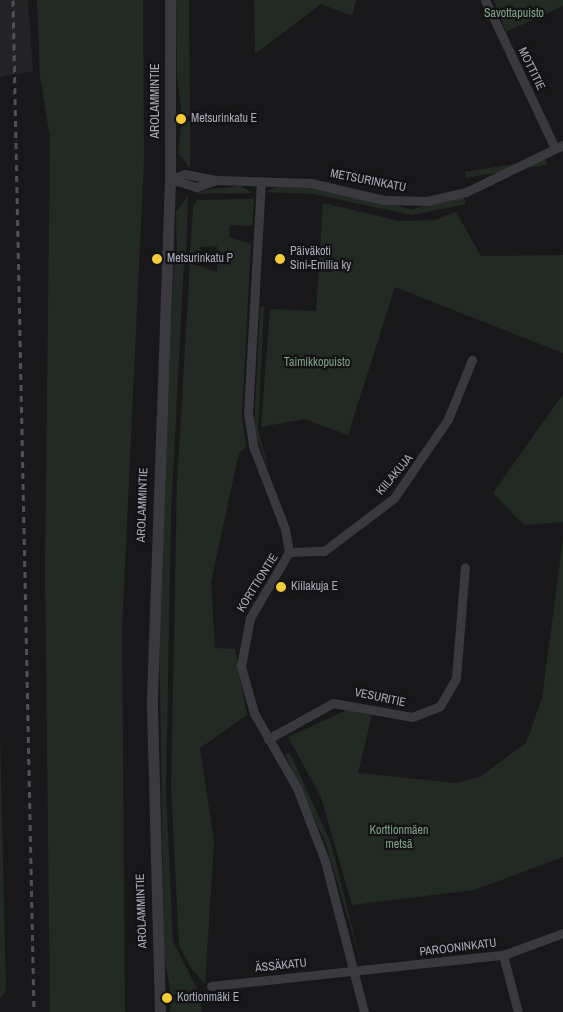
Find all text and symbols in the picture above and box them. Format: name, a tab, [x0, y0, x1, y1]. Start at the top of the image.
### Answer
park label: Savottapuisto	[484, 7, 544, 21]
street label: MOTTITIE	[514, 45, 548, 93]
street label: AROLAMMINTIE	[149, 64, 163, 138]
place label: Metsurinkatu E	[191, 112, 257, 126]
marker: Metsurinkatu E	[175, 113, 187, 125]
street label: METSURINKATU	[329, 167, 407, 195]
place label: Päiväkoti Sini-Emilia ky	[290, 245, 351, 273]
place label: Metsurinkatu P	[167, 252, 233, 266]
marker: Metsurinkatu P	[151, 253, 163, 265]
marker: Päiväkoti Sini-Emilia ky	[274, 253, 286, 265]
park label: Taimikkopuisto	[284, 356, 350, 370]
street label: KIILAKUJA	[374, 452, 416, 498]
street label: AROLAMMINTIE	[134, 467, 152, 543]
street label: KORTTIONTIE	[234, 551, 282, 615]
place label: Kiilakuja E	[291, 580, 338, 594]
marker: Kiilakuja E	[275, 581, 287, 593]
street label: VESURITIE	[353, 686, 407, 710]
park label: Korttionmäen metsä	[369, 824, 429, 852]
street label: AROLAMMINTIE	[133, 873, 151, 949]
street label: PAROONINKATU	[419, 936, 497, 960]
street label: ÄSSÄKATU	[254, 956, 308, 976]
place label: Kortionmäki E	[177, 991, 239, 1005]
marker: Kortionmäki E	[161, 992, 173, 1004]

